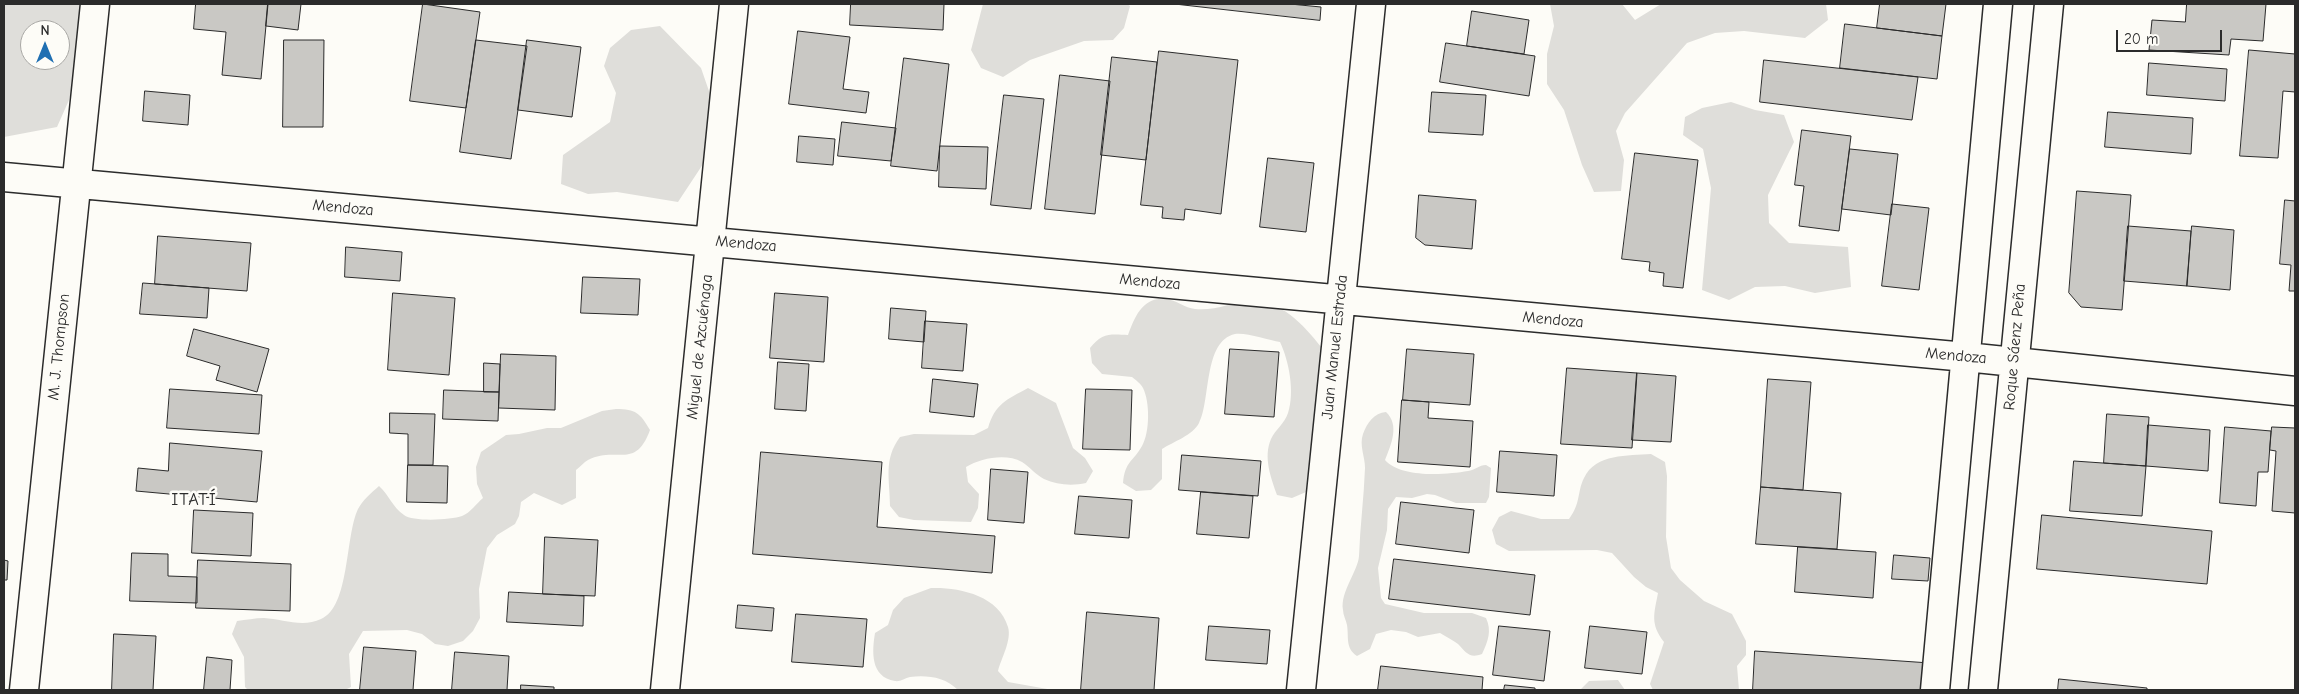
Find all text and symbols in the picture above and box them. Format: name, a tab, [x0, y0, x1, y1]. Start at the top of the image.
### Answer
north arrow	[20, 20, 70, 70]
scale bar	[2119, 20, 2225, 52]
text: N	[40, 22, 50, 39]
text: 20 m	[2124, 30, 2158, 48]
street label: Mendoza	[311, 196, 375, 220]
street label: Mendoza	[714, 232, 778, 256]
street label: Mendoza	[1118, 270, 1182, 294]
street label: Miguel de Azcuénaga	[683, 273, 717, 421]
street label: Juan Manuel Estrada	[1318, 274, 1352, 420]
street label: Roque Sáenz Peña	[2000, 283, 2030, 411]
street label: M. J. Thompson	[44, 293, 74, 401]
street label: Mendoza	[1521, 308, 1585, 332]
street label: Mendoza	[1924, 344, 1988, 368]
district label: ITATÍ	[171, 489, 217, 511]

